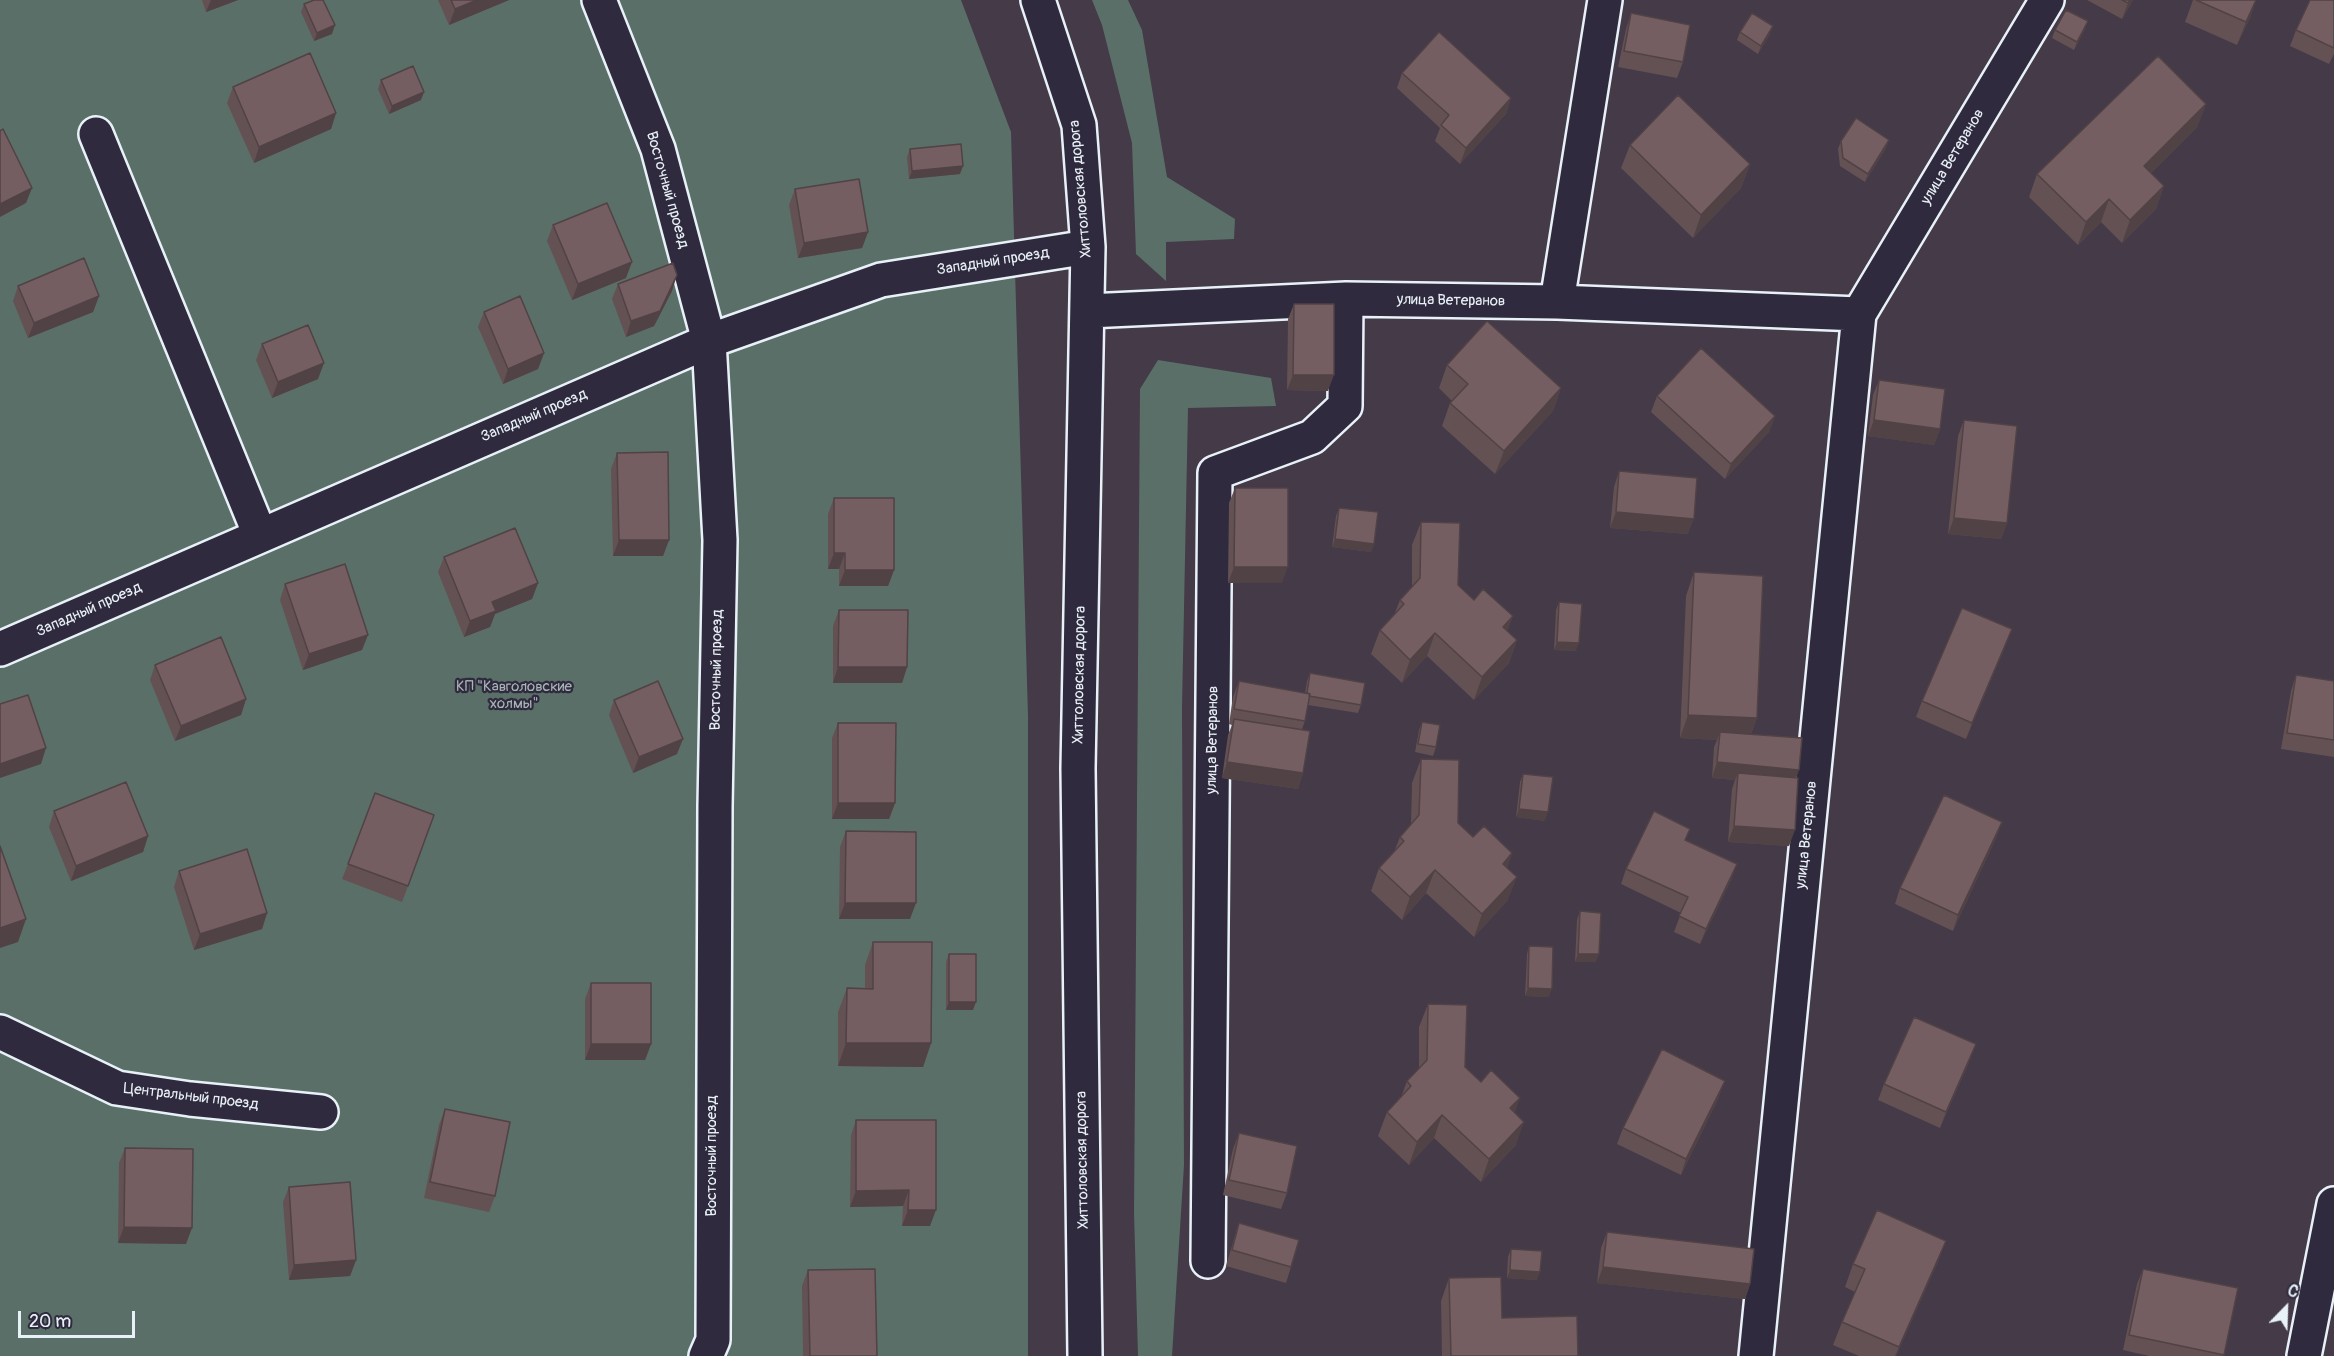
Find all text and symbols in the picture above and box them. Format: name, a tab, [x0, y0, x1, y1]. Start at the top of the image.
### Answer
street label: улица Ветеранов	[1917, 106, 1989, 208]
street label: Хиттоловская дорога	[1066, 119, 1096, 259]
street label: Восточный проезд	[642, 129, 692, 251]
street label: Западный проезд	[936, 244, 1050, 280]
street label: улица Ветеранов	[1397, 291, 1505, 311]
street label: Западный проезд	[478, 386, 590, 446]
street label: Западный проезд	[33, 579, 145, 641]
street label: Хиттоловская дорога	[1070, 606, 1090, 744]
street label: Восточный проезд	[707, 609, 727, 731]
park label: КП "Кавголовские холмы"	[456, 678, 572, 713]
street label: улица Ветеранов	[1203, 686, 1223, 794]
street label: улица Ветеранов	[1792, 780, 1822, 890]
street label: Центральный проезд	[122, 1080, 260, 1114]
street label: Хиттоловская дорога	[1073, 1091, 1093, 1229]
street label: Восточный проезд	[703, 1096, 721, 1216]
north arrow	[2256, 1278, 2316, 1338]
text: С	[2285, 1280, 2301, 1303]
scale bar	[21, 1299, 138, 1337]
text: 20 m	[29, 1310, 71, 1333]

